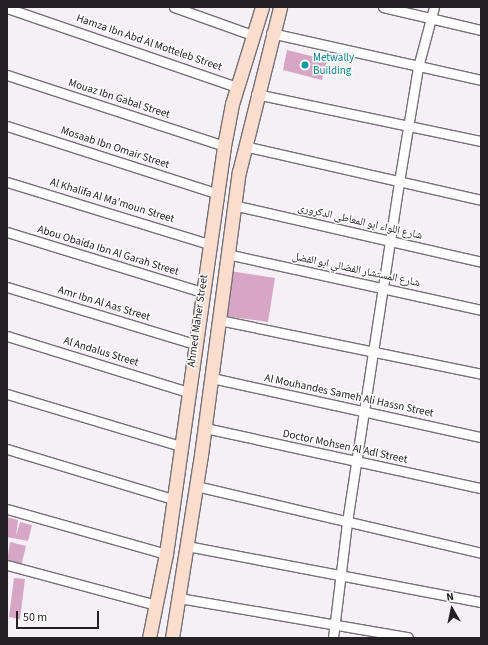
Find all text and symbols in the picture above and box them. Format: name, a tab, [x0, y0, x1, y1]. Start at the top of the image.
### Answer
street label: Hamza Ibn Abd Al Motteleb Street	[75, 12, 223, 74]
place label: Metwally Building	[313, 52, 354, 78]
marker: Metwally Building	[300, 60, 310, 70]
street label: Mouaz Ibn Gabal Street	[67, 76, 171, 122]
street label: Mosaab Ibn Omair Street	[59, 124, 171, 172]
street label: Al Khalifa Al Ma'moun Street	[48, 176, 176, 226]
street label: شارع اللواء ابو المعاطى الدكرورى	[296, 201, 424, 243]
street label: Abou Obaida Ibn Al Garah Street	[36, 223, 180, 279]
street label: شارع المستشار الفضالي ابو الفضل	[291, 250, 421, 290]
street label: Ahmed Maher Street	[185, 274, 211, 368]
street label: Amr Ibn Al Aas Street	[56, 284, 152, 324]
street label: Al Andalus Street	[62, 334, 140, 370]
street label: Al Mouhandes Sameh Ali Hassn Street	[263, 372, 435, 420]
street label: Doctor Mohsen Al Adl Street	[282, 427, 408, 467]
north arrow	[432, 589, 472, 629]
text: N	[445, 589, 455, 605]
scale bar	[18, 603, 101, 629]
text: 50 m	[23, 609, 47, 626]

